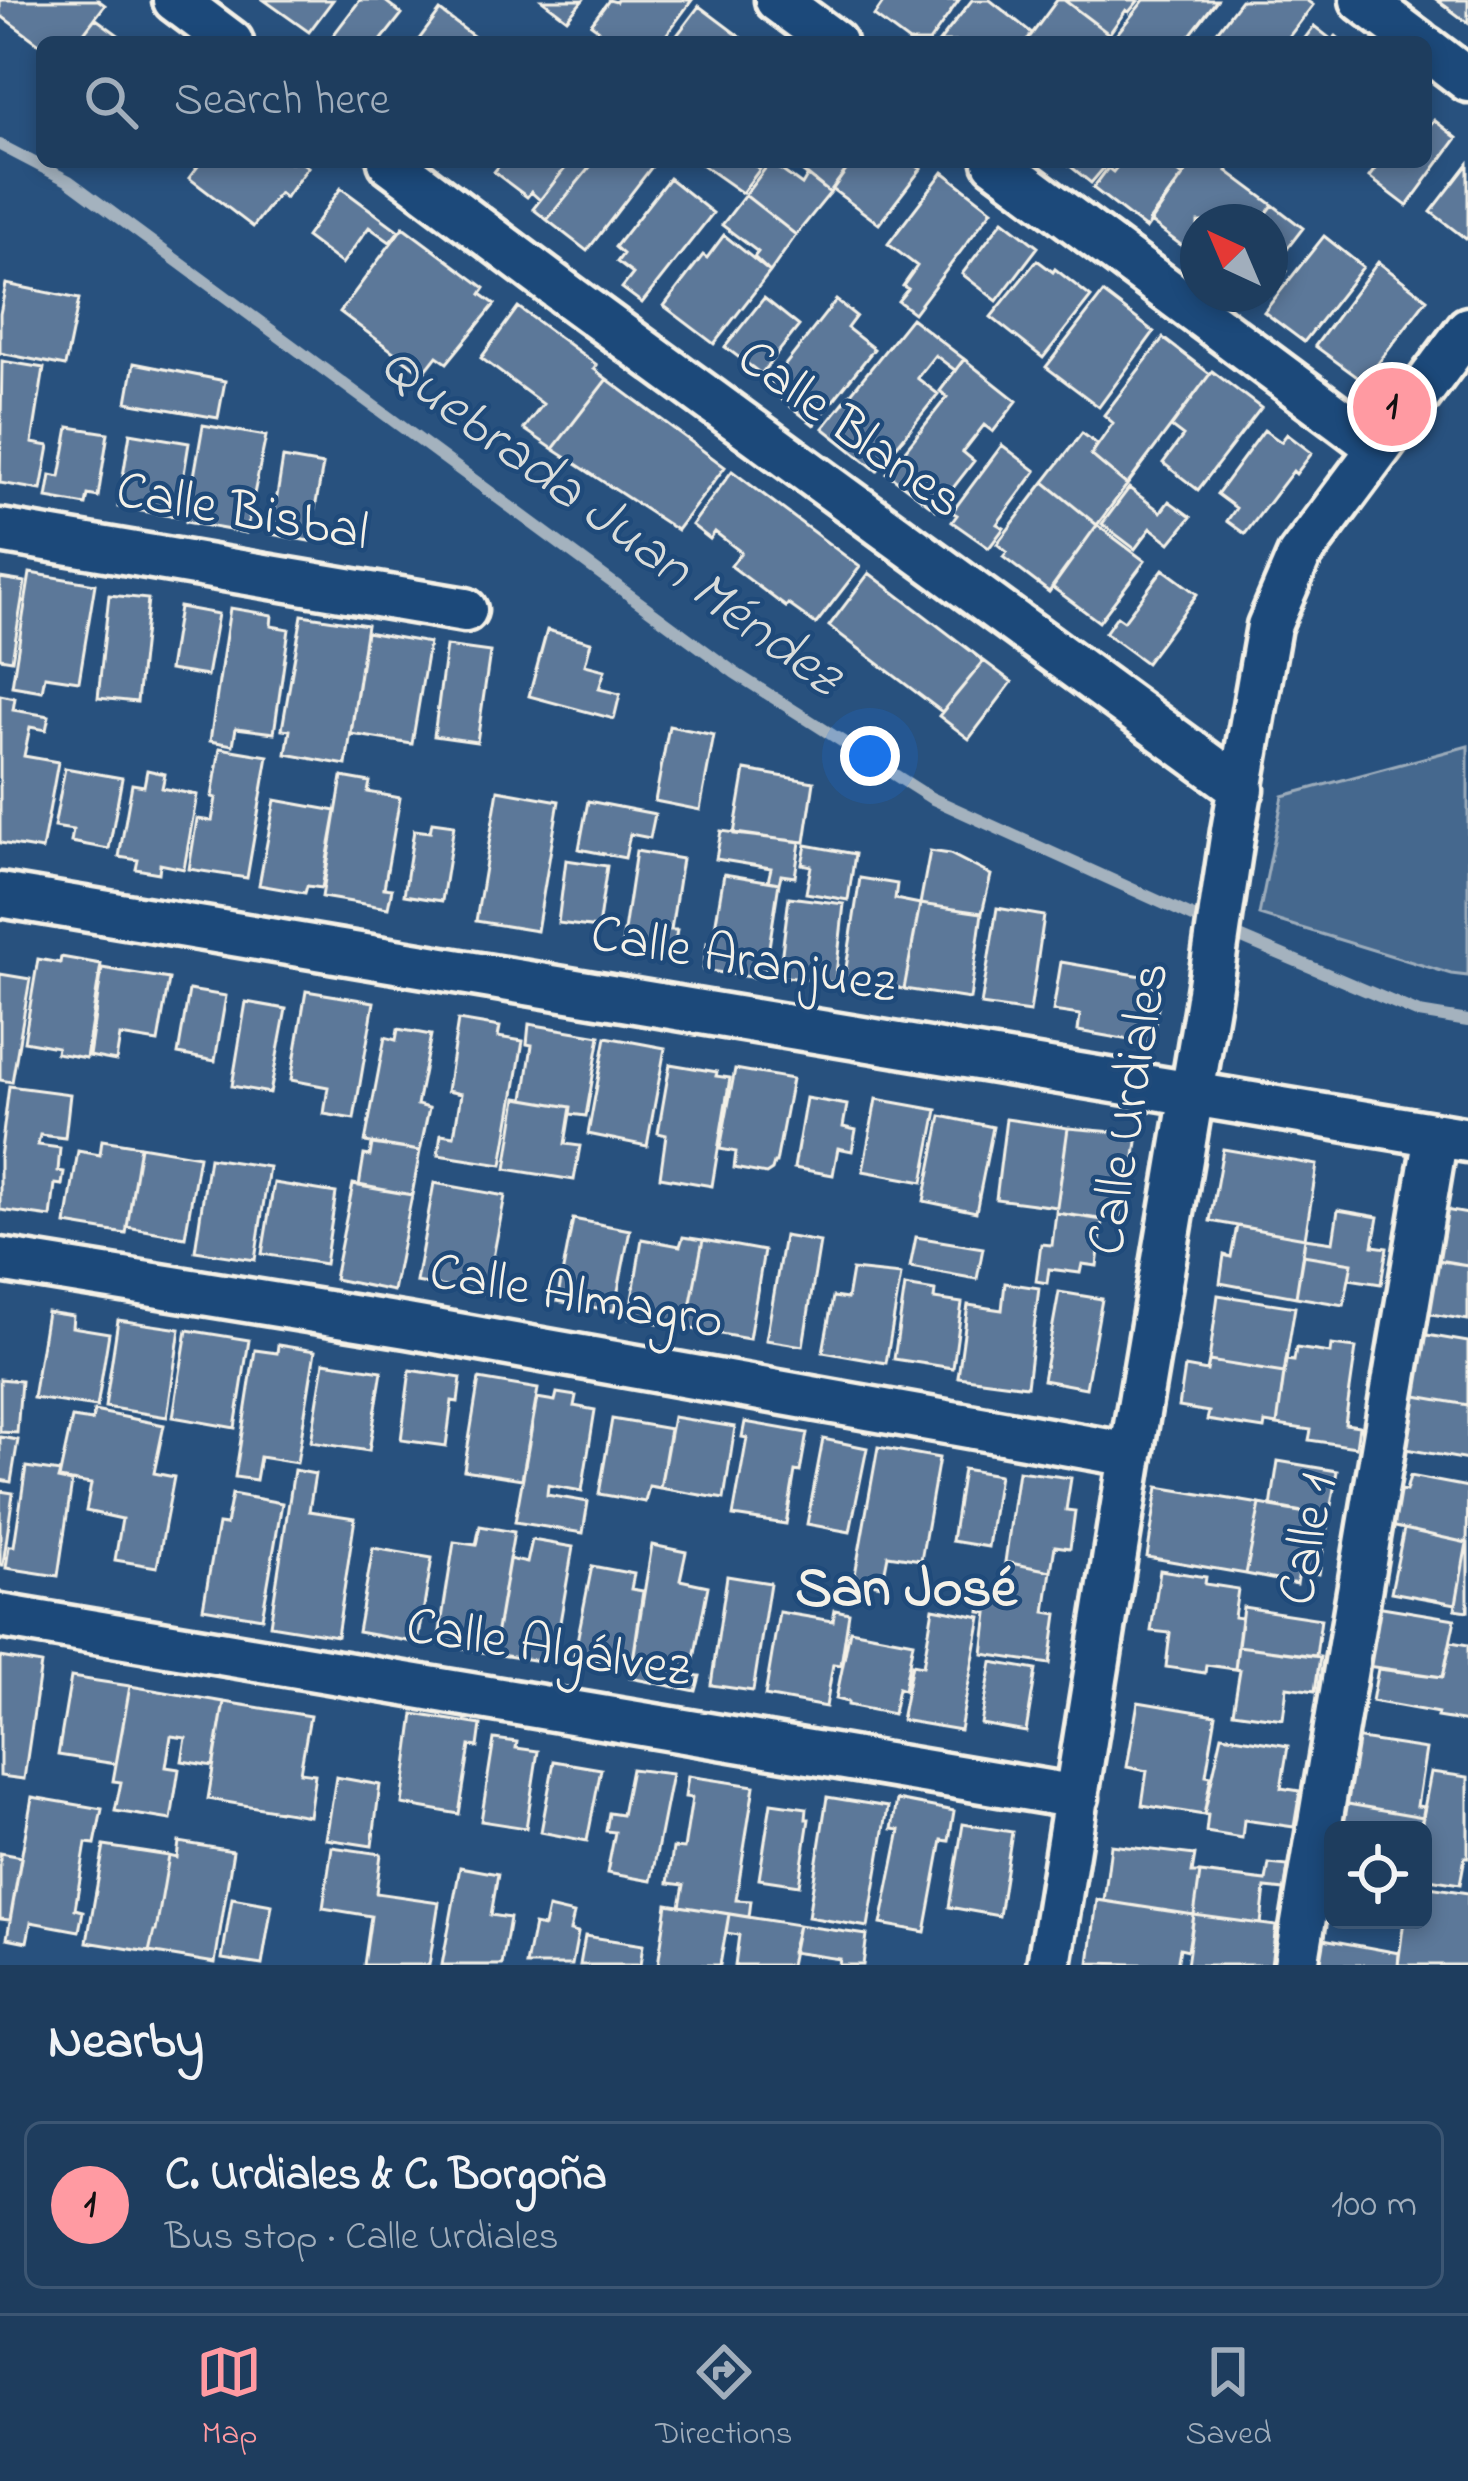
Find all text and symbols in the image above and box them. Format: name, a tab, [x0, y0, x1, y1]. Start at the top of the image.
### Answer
search box	[36, 36, 1432, 168]
icon: search	[78, 69, 144, 135]
text: Search here	[174, 69, 390, 135]
north arrow	[1180, 204, 1288, 312]
street label: Calle Blanes	[719, 322, 979, 540]
water label: Quebrada Juan Méndez	[361, 327, 860, 721]
pin: 1	[1353, 362, 1431, 452]
street label: Calle Bisbal	[110, 453, 374, 575]
your location	[840, 726, 900, 786]
street label: Calle Aranjuez	[584, 897, 902, 1027]
street label: Calle Urdiales	[1069, 957, 1193, 1261]
street label: Calle Almagro	[423, 1235, 729, 1364]
street label: Calle 1	[1260, 1468, 1360, 1612]
district label: San José	[795, 1550, 1018, 1633]
street label: Calle Algálvez	[400, 1589, 696, 1712]
map controls	[1324, 1821, 1432, 1929]
button: locate	[1324, 1821, 1432, 1929]
text: Nearby	[48, 2006, 204, 2081]
text: C. Urdiales & C. Borgoña	[165, 2144, 607, 2210]
text: 1	[84, 2177, 96, 2234]
text: 100 m	[1331, 2177, 1417, 2234]
text: Bus stop · Calle Urdiales	[165, 2210, 559, 2267]
tab: Map	[196, 2339, 262, 2459]
tab: Directions	[655, 2339, 793, 2459]
tab: Saved	[1185, 2339, 1272, 2459]

